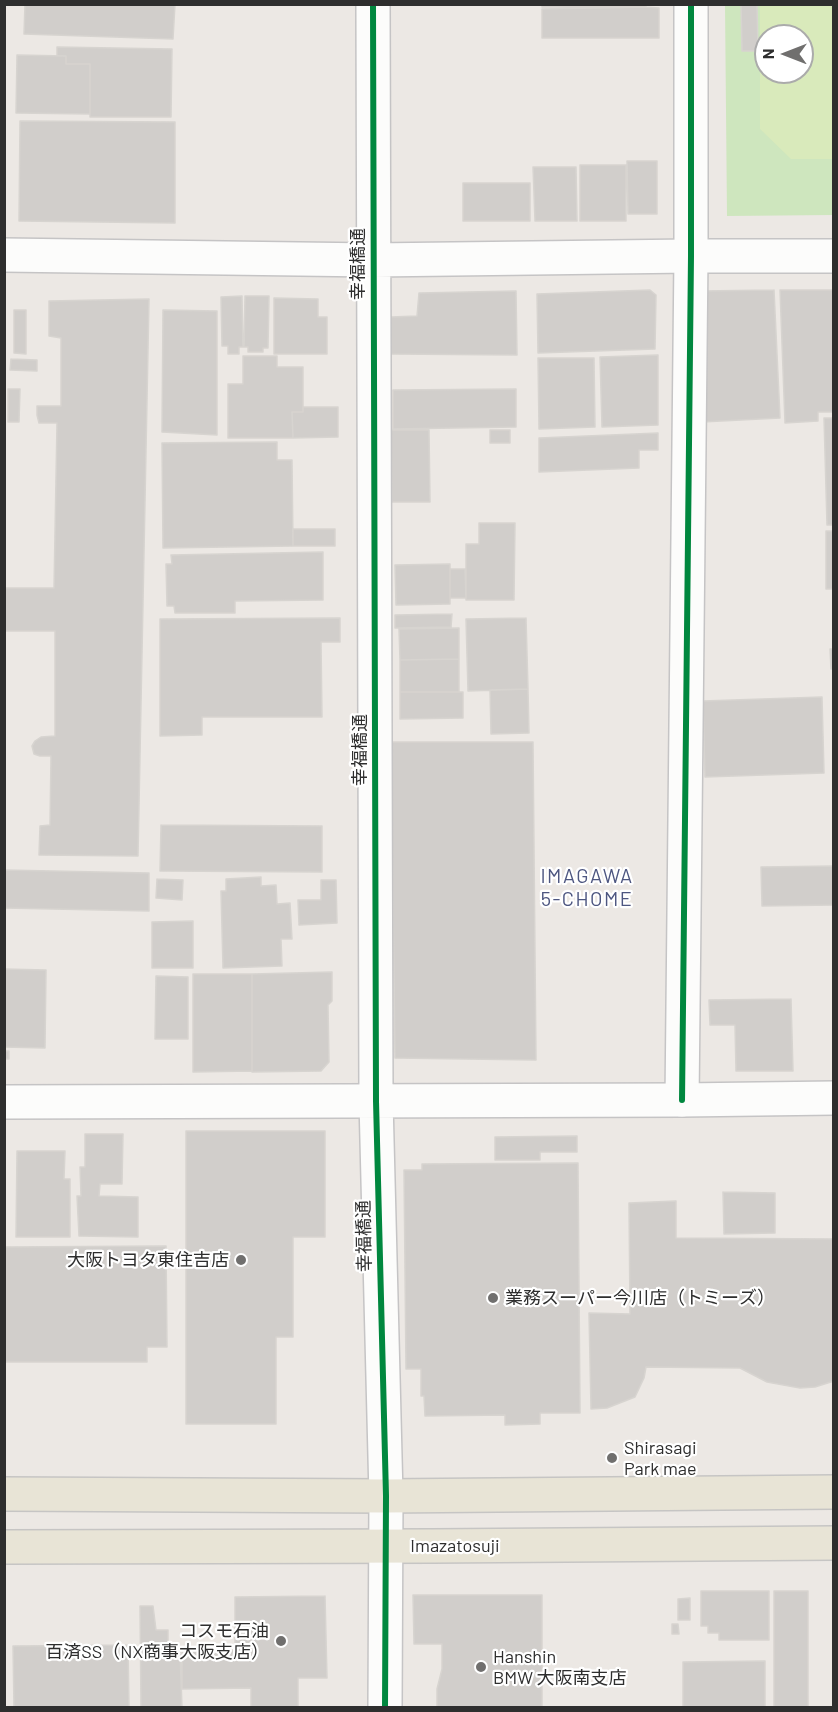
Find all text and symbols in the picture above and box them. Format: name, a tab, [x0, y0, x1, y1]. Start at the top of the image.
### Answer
north arrow	[754, 24, 814, 84]
text: N	[758, 49, 777, 59]
street label: 幸福橋通	[347, 228, 369, 300]
street label: 幸福橋通	[349, 714, 371, 786]
district label: IMAGAWA 5-CHOME	[540, 864, 634, 911]
street label: 幸福橋通	[353, 1200, 375, 1272]
place label: 大阪トヨタ東住吉店	[67, 1249, 229, 1271]
marker: 大阪トヨタ東住吉店	[234, 1253, 248, 1267]
place label: 業務スーパー今川店（トミーズ）	[505, 1287, 775, 1309]
marker: 業務スーパー今川店（トミーズ）	[486, 1291, 500, 1305]
place label: Shirasagi Park mae	[624, 1437, 697, 1480]
marker: Shirasagi Park mae	[605, 1451, 619, 1465]
street label: Imazatosuji	[410, 1535, 500, 1557]
place label: コスモ石油 百済SS（NX商事大阪支店）	[45, 1620, 269, 1662]
marker: コスモ石油 百済SS（NX商事大阪支店）	[274, 1634, 288, 1648]
place label: Hanshin BMW 大阪南支店	[493, 1646, 627, 1688]
marker: Hanshin BMW 大阪南支店	[474, 1660, 488, 1674]

